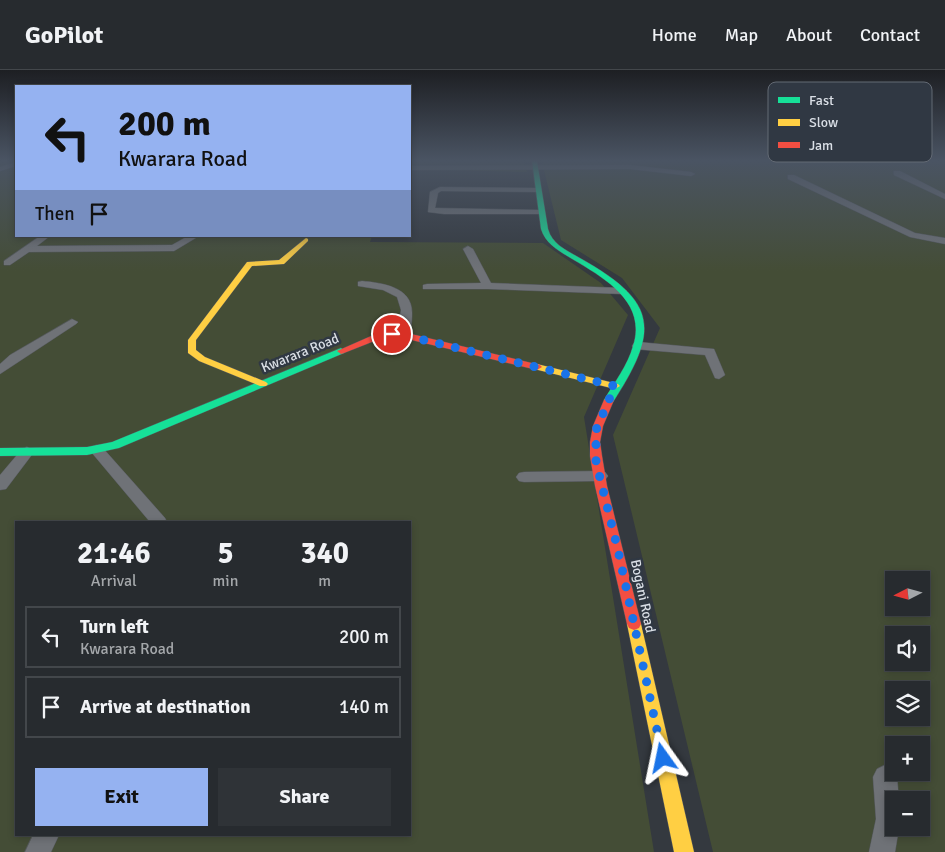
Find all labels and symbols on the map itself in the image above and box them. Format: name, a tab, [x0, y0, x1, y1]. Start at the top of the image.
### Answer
legend	[768, 82, 932, 162]
text: Fast	[809, 92, 834, 109]
text: Slow	[809, 114, 838, 131]
text: Jam	[809, 137, 833, 154]
pin	[371, 313, 413, 355]
street label: Kwarara Road	[259, 330, 341, 376]
street label: Bogani Road	[627, 558, 659, 634]
north arrow	[885, 571, 930, 616]
position arrow	[636, 731, 688, 783]

